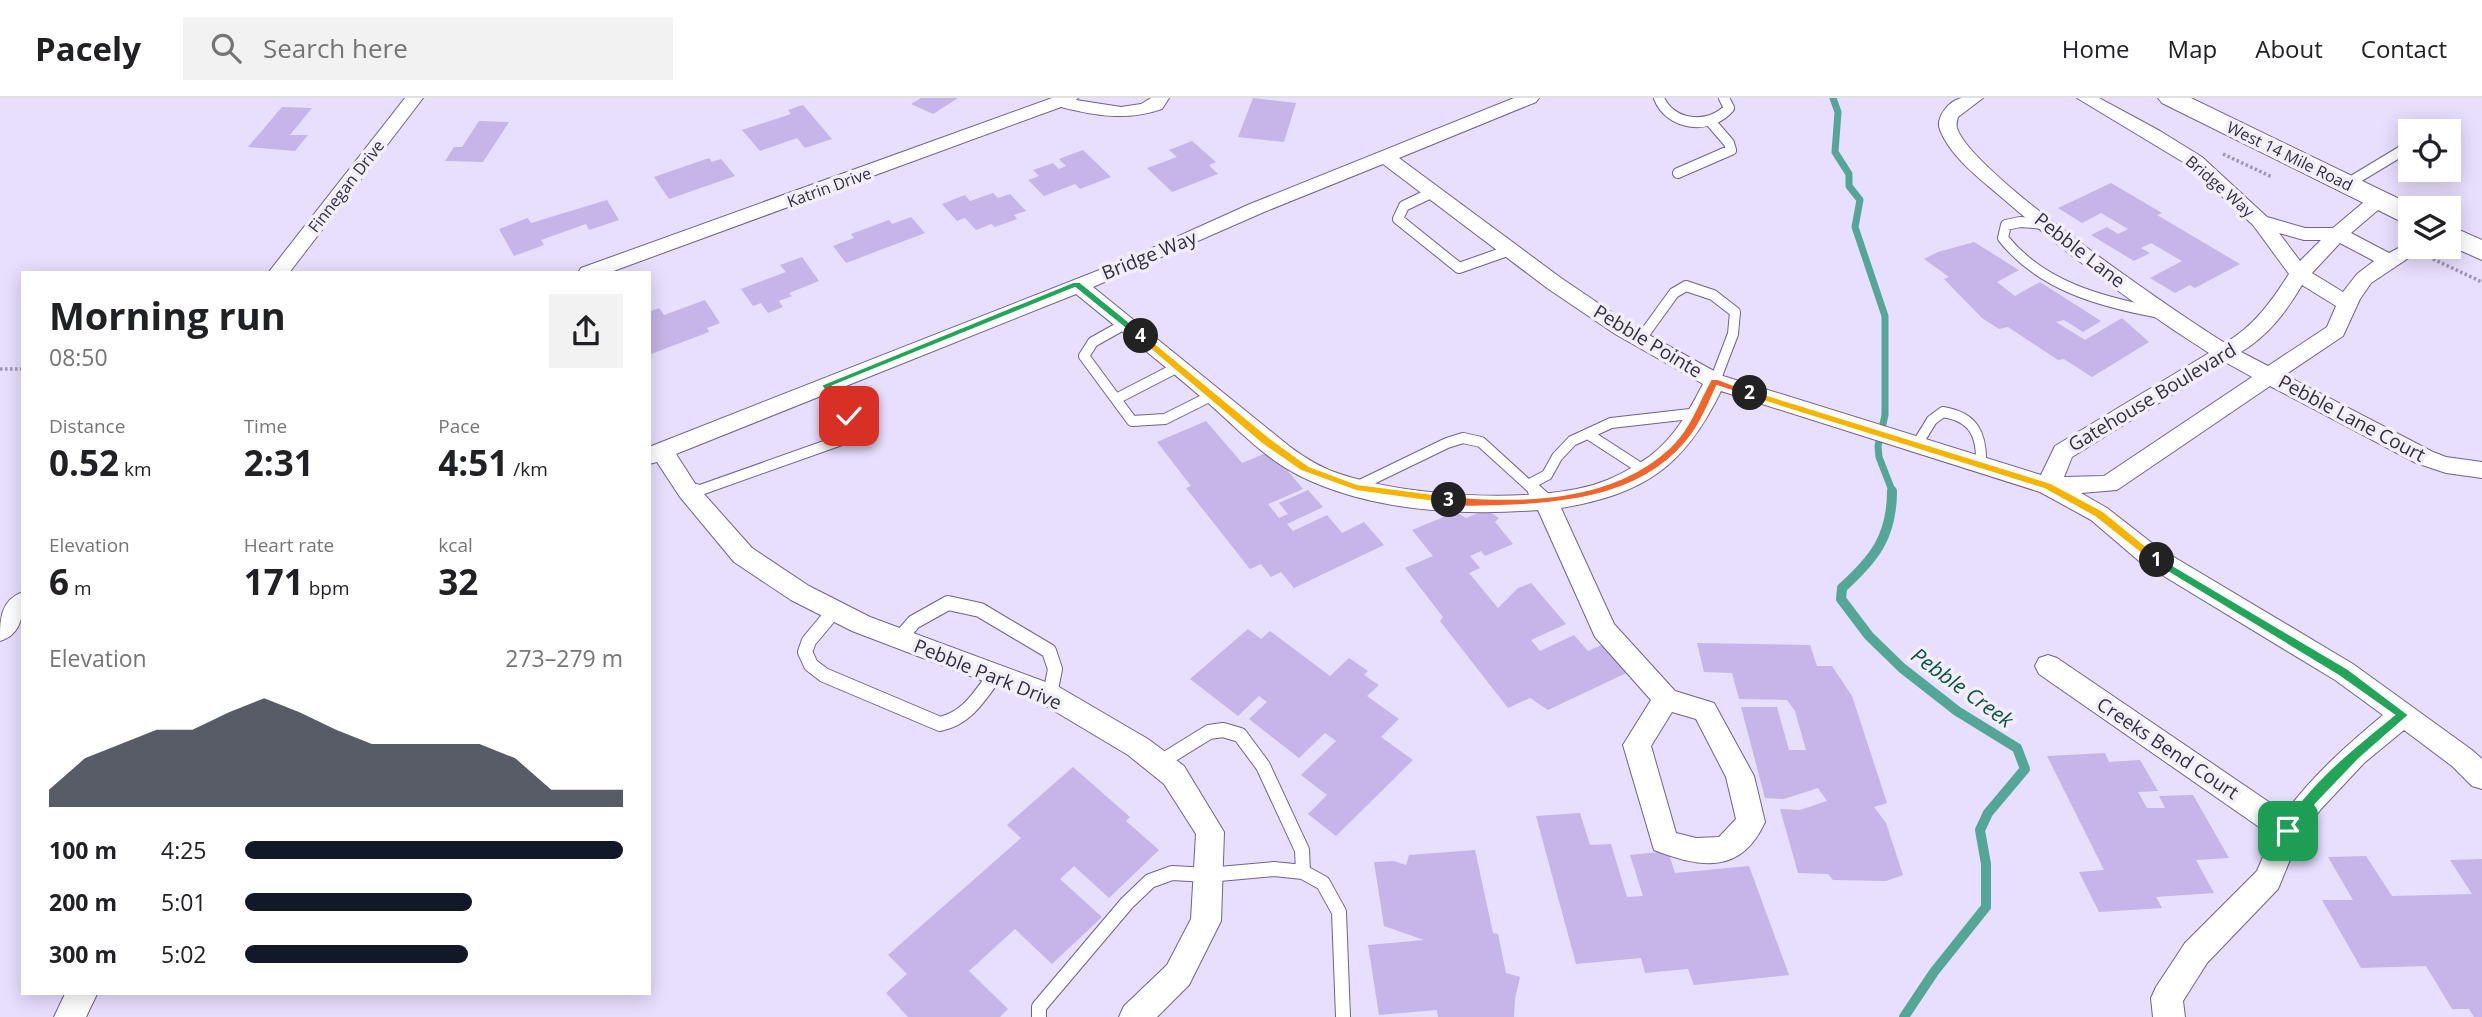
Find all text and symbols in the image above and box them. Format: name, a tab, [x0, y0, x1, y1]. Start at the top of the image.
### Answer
search box	[183, 17, 673, 80]
text: Pacely	[35, 26, 141, 71]
icon: search	[207, 29, 245, 67]
text: Search here	[263, 30, 408, 66]
text: Home	[2062, 32, 2130, 65]
text: Map	[2168, 32, 2217, 65]
text: About	[2255, 32, 2323, 65]
text: Contact	[2361, 32, 2447, 65]
street label: West 14 Mile Road	[2223, 116, 2357, 196]
map controls	[2398, 119, 2461, 259]
button: locate	[2398, 119, 2461, 182]
street label: Finnegan Drive	[303, 135, 389, 237]
street label: Bridge Way	[2181, 150, 2260, 223]
street label: Katrin Drive	[784, 162, 874, 212]
button: layers	[2398, 196, 2461, 259]
street label: Pebble Lane	[2029, 206, 2131, 294]
street label: Bridge Way	[1098, 224, 1201, 286]
text: Morning run	[49, 289, 286, 341]
button: share	[549, 294, 623, 368]
street label: Pebble Pointe	[1589, 298, 1707, 384]
pin: 4	[1124, 318, 1158, 354]
text: 4	[1135, 322, 1146, 348]
street label: Gatehouse Boulevard	[2063, 337, 2241, 457]
text: 08:50	[49, 341, 108, 373]
street label: Pebble Lane Court	[2274, 368, 2430, 468]
pin: 2	[1732, 376, 1768, 410]
text: 2	[1744, 379, 1755, 405]
pin	[819, 386, 879, 446]
icon: check	[830, 397, 868, 435]
text: Distance	[49, 413, 125, 439]
text: Time	[244, 413, 287, 439]
text: Pace	[438, 413, 480, 439]
text: 0.52	[49, 439, 119, 486]
text: 2:31	[244, 439, 314, 486]
text: 4:51	[438, 439, 508, 486]
text: km	[119, 456, 152, 482]
text: /km	[508, 456, 548, 482]
pin: 3	[1432, 482, 1466, 518]
text: 3	[1443, 486, 1454, 512]
text: Elevation	[49, 532, 130, 558]
text: Heart rate	[244, 532, 334, 558]
text: kcal	[438, 532, 473, 558]
pin: 1	[2140, 542, 2174, 578]
text: 1	[2151, 546, 2162, 572]
text: 6	[49, 558, 69, 605]
text: 171	[244, 558, 304, 605]
text: 32	[438, 558, 478, 605]
text: m	[69, 575, 92, 601]
text: bpm	[304, 575, 349, 601]
street label: Pebble Park Drive	[910, 633, 1066, 715]
water label: Pebble Creek	[1906, 641, 2020, 734]
text: Elevation	[49, 642, 147, 674]
text: 273–279 m	[505, 642, 623, 674]
street label: Creeks Bend Court	[2092, 691, 2244, 805]
pin	[2258, 801, 2318, 861]
icon: arrive	[2269, 812, 2307, 850]
text: 100 m	[49, 834, 117, 866]
text: 4:25	[161, 834, 207, 866]
text: 200 m	[49, 886, 117, 918]
text: 5:01	[161, 886, 207, 918]
text: 300 m	[49, 938, 117, 970]
text: 5:02	[161, 938, 207, 970]

